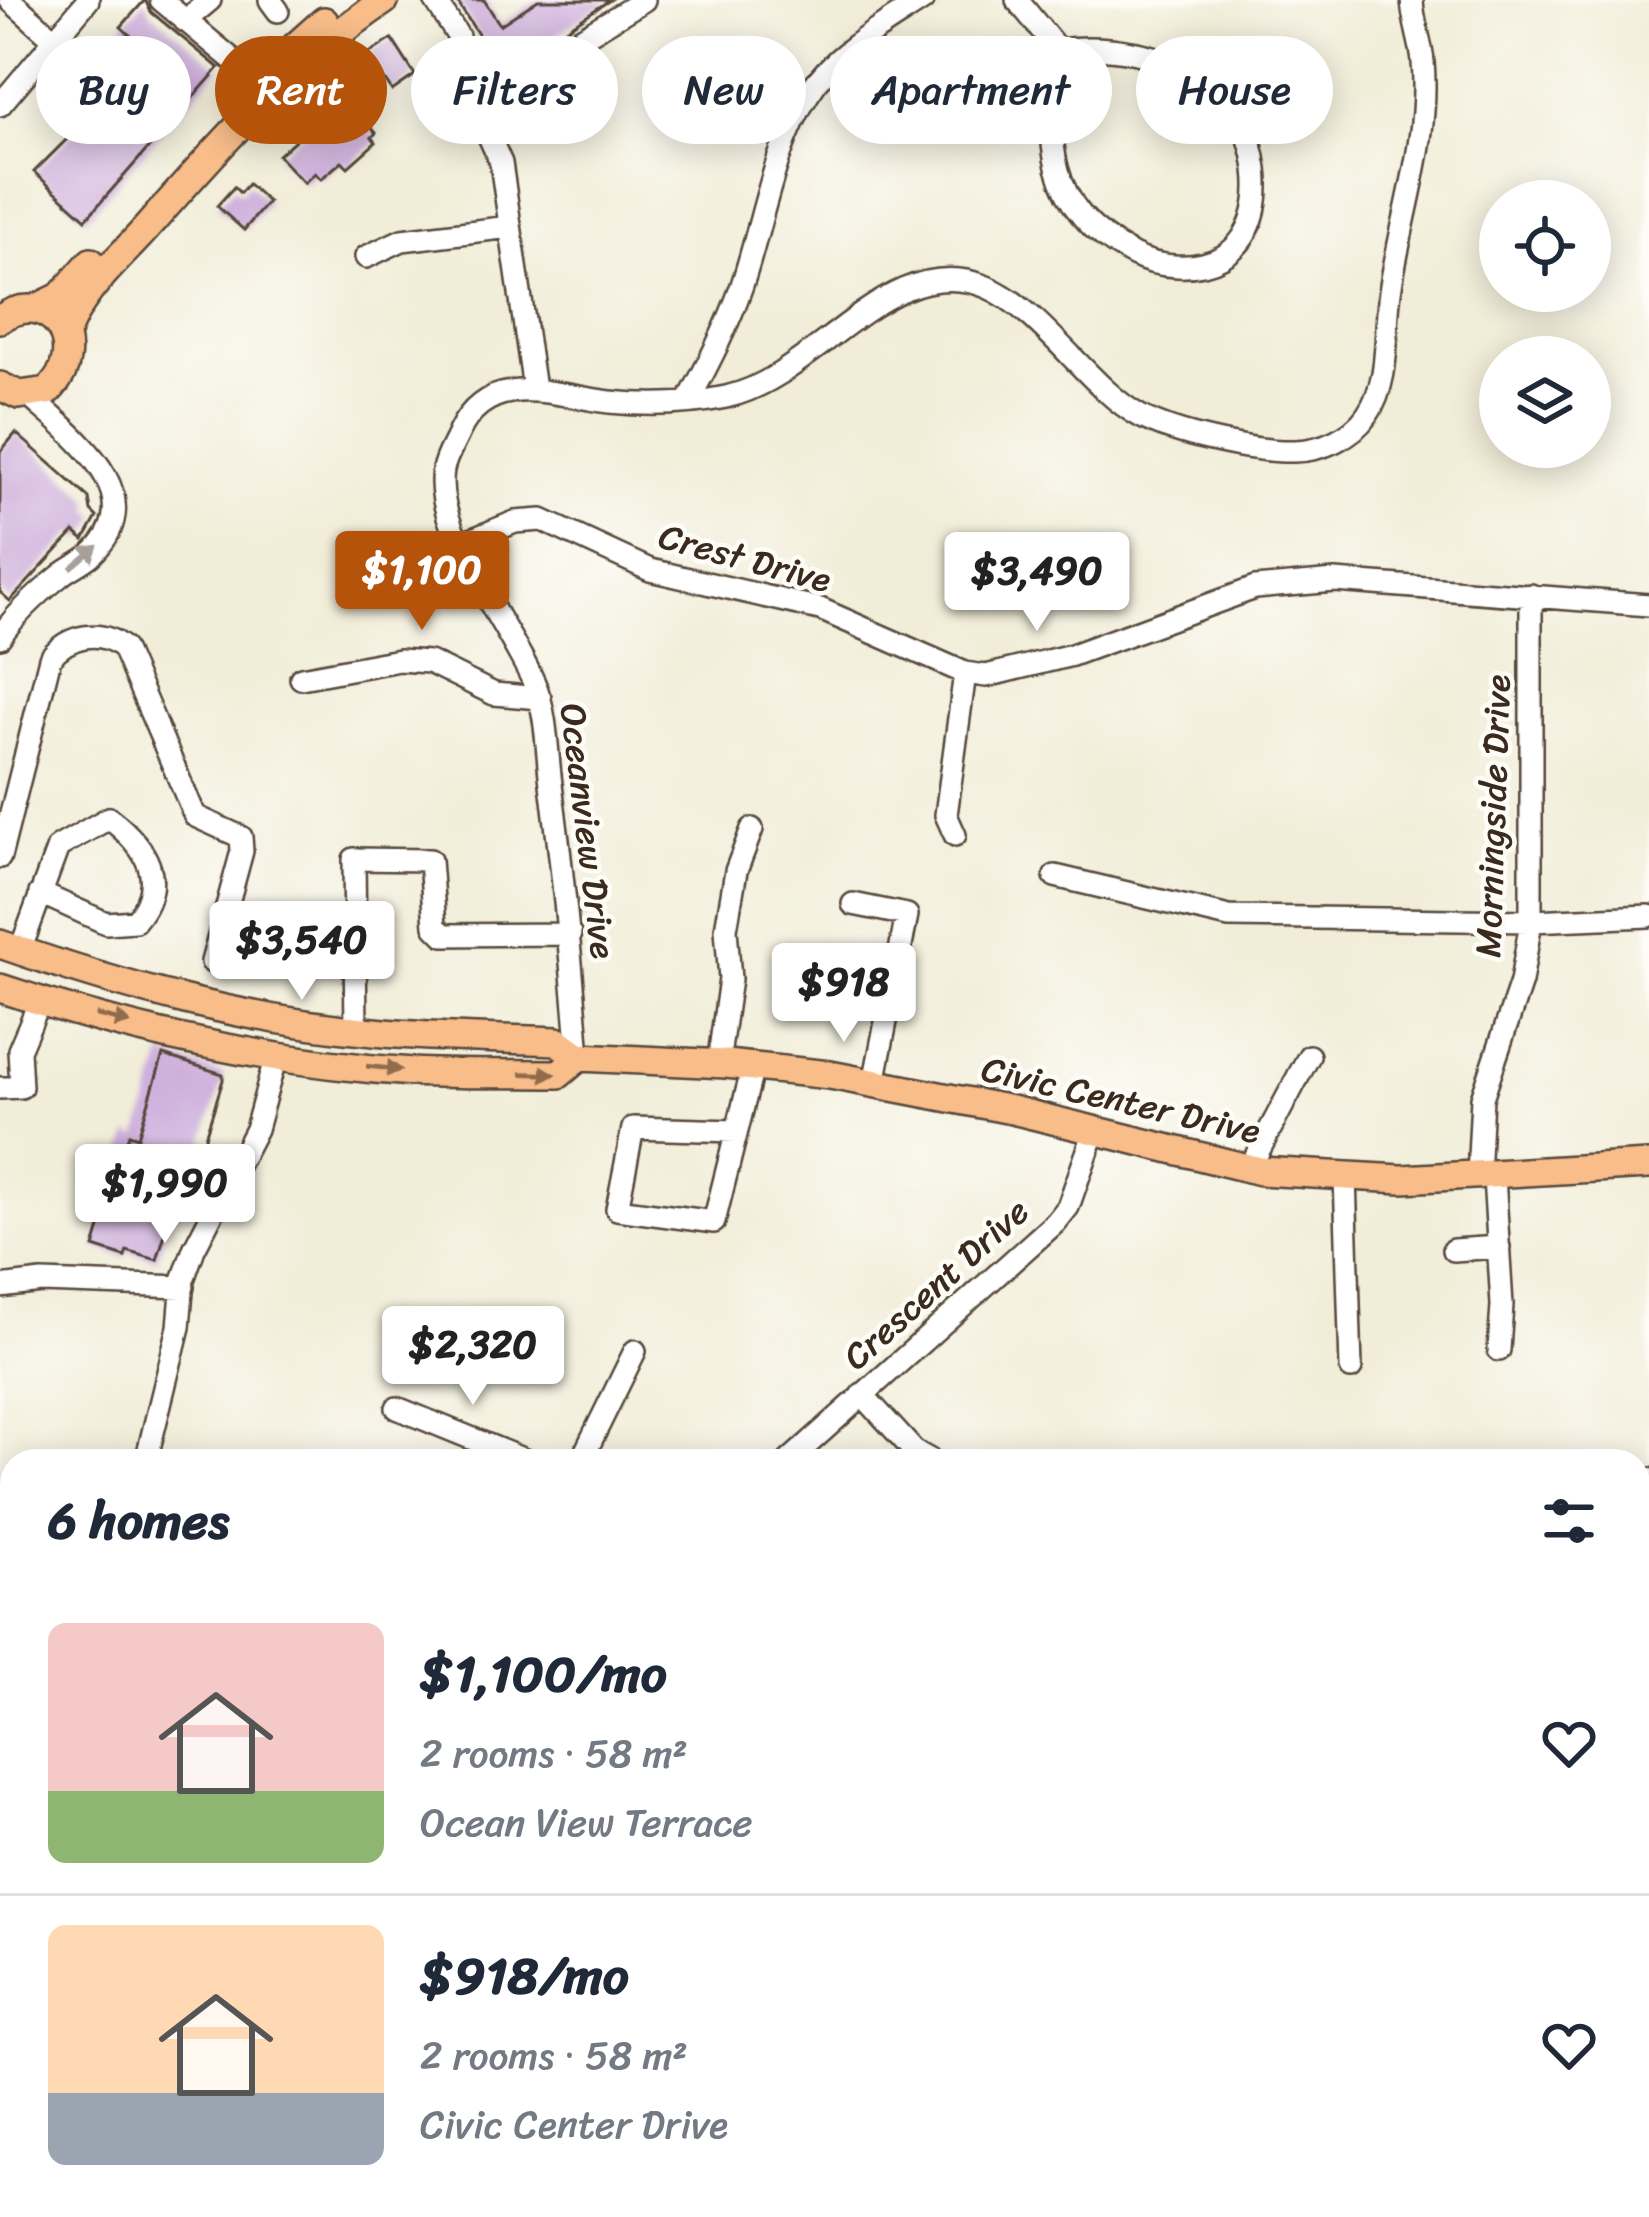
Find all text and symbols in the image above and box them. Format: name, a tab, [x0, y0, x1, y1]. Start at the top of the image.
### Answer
chip: Buy	[36, 36, 191, 144]
chip: Rent	[215, 36, 387, 144]
chip: Filters	[411, 36, 618, 144]
chip: New	[642, 36, 806, 144]
chip: Apartment	[830, 36, 1112, 144]
chip: House	[1136, 36, 1333, 144]
map controls	[1479, 180, 1611, 468]
button: locate	[1479, 180, 1611, 312]
button: layers	[1479, 336, 1611, 468]
street label: Crest Drive	[651, 504, 839, 612]
pin: $1,100	[324, 531, 520, 633]
pin: $3,490	[939, 532, 1135, 634]
text: $1,100	[362, 535, 482, 604]
text: $3,490	[971, 536, 1103, 605]
one-way arrow	[69, 544, 99, 570]
street label: Morningside Drive	[1456, 673, 1530, 959]
street label: Oceanview Drive	[541, 700, 635, 962]
pin: $3,540	[204, 901, 400, 1003]
text: $3,540	[236, 905, 368, 974]
pin: $918	[773, 943, 915, 1045]
text: $918	[799, 947, 889, 1016]
one-way arrow	[94, 1010, 131, 1029]
street label: Civic Center Drive	[975, 1037, 1267, 1163]
one-way arrow	[366, 1059, 403, 1078]
one-way arrow	[520, 1064, 558, 1083]
pin: $1,990	[67, 1144, 263, 1246]
text: $1,990	[102, 1148, 228, 1217]
street label: Crescent Drive	[827, 1182, 1045, 1386]
pin: $2,320	[375, 1306, 571, 1408]
text: $2,320	[409, 1310, 537, 1379]
text: 6 homes	[48, 1476, 229, 1566]
icon: filters	[1536, 1488, 1602, 1554]
text: $1,100/mo	[420, 1629, 667, 1719]
icon: home	[144, 1671, 288, 1815]
icon: heart	[1536, 1710, 1602, 1776]
text: 2 rooms · 58 m²	[420, 1719, 688, 1788]
text: Ocean View Terrace	[420, 1788, 753, 1857]
text: $918/mo	[420, 1931, 629, 2021]
icon: home	[144, 1973, 288, 2117]
icon: heart	[1536, 2012, 1602, 2078]
text: 2 rooms · 58 m²	[420, 2021, 688, 2090]
text: Civic Center Drive	[420, 2090, 728, 2159]

